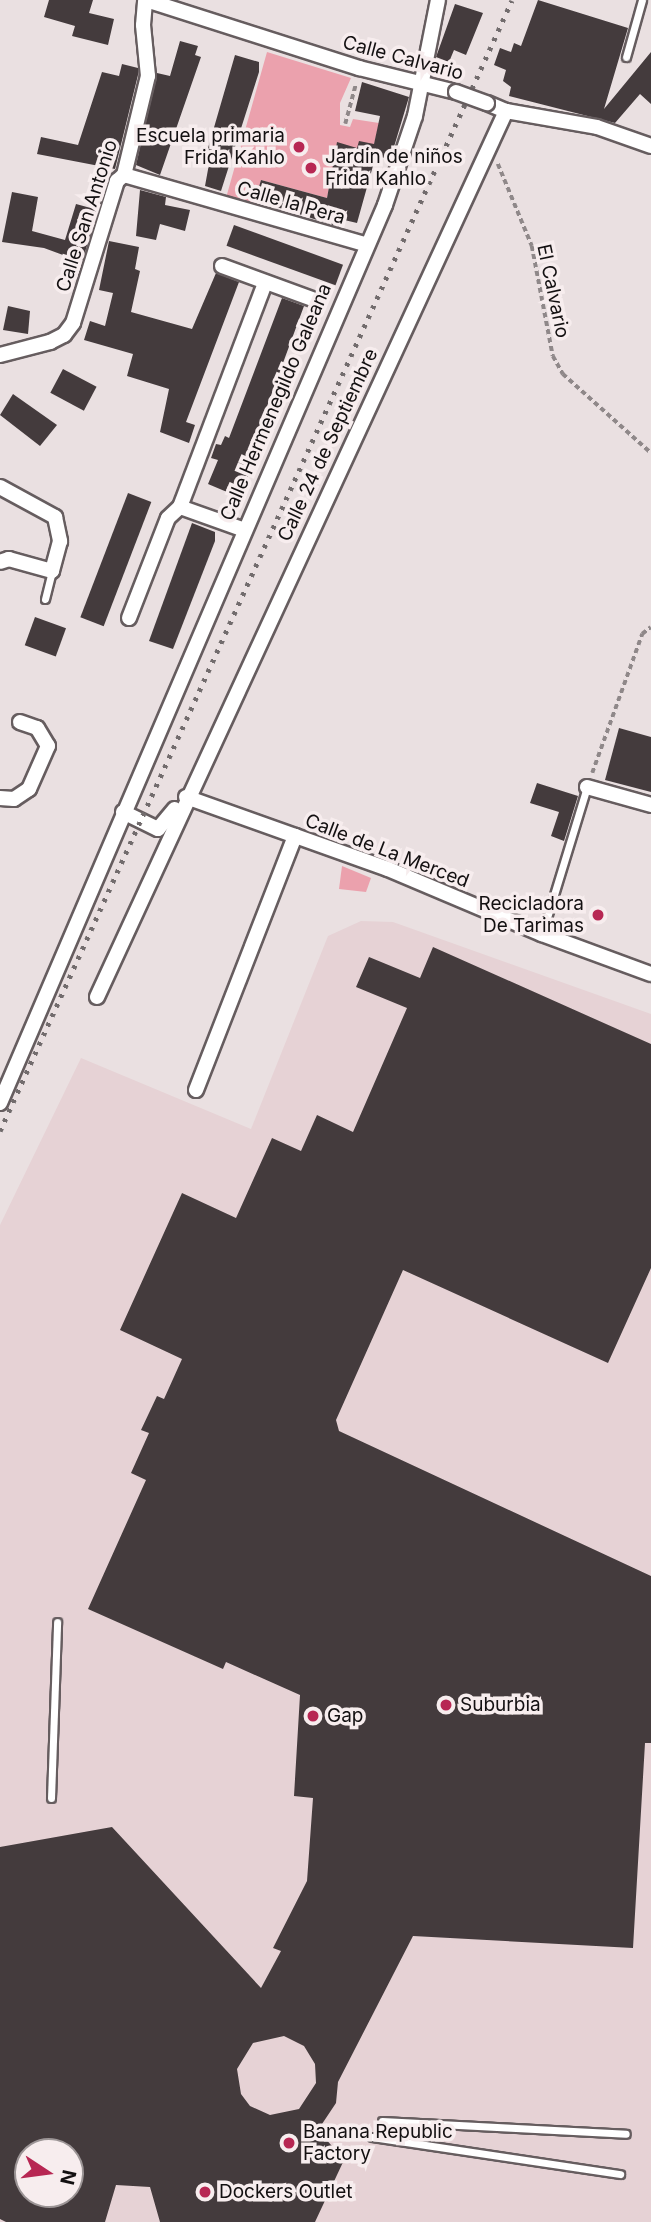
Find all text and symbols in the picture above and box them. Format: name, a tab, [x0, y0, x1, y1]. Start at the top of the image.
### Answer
street label: Calle Calvario	[340, 31, 466, 85]
place label: Escuela primaria Frida Kahlo	[136, 125, 285, 169]
street label: Calle San Antonio	[52, 137, 122, 295]
marker: Escuela primaria Frida Kahlo	[291, 139, 307, 155]
place label: Jardin de niños Frida Kahlo	[325, 146, 463, 190]
marker: Jardin de niños Frida Kahlo	[303, 160, 319, 176]
street label: Calle la Pera	[234, 177, 348, 229]
street label: El Calvario	[532, 242, 574, 340]
street label: Calle Hermenegildo Galeana	[216, 280, 336, 524]
street label: Calle 24 de Septiembre	[273, 345, 383, 545]
street label: Calle de La Merced	[302, 809, 472, 893]
place label: Recicladora De Tarimas	[479, 893, 584, 937]
marker: Recicladora De Tarimas	[590, 907, 606, 923]
place label: Suburbia	[460, 1694, 541, 1716]
marker: Suburbia	[438, 1697, 454, 1713]
place label: Gap	[327, 1705, 363, 1727]
marker: Gap	[305, 1708, 321, 1724]
place label: Banana Republic Factory	[303, 2121, 453, 2165]
marker: Banana Republic Factory	[281, 2135, 297, 2151]
north arrow	[14, 2138, 84, 2208]
text: N	[55, 2168, 81, 2187]
place label: Dockers Outlet	[219, 2181, 352, 2203]
marker: Dockers Outlet	[197, 2184, 213, 2200]

